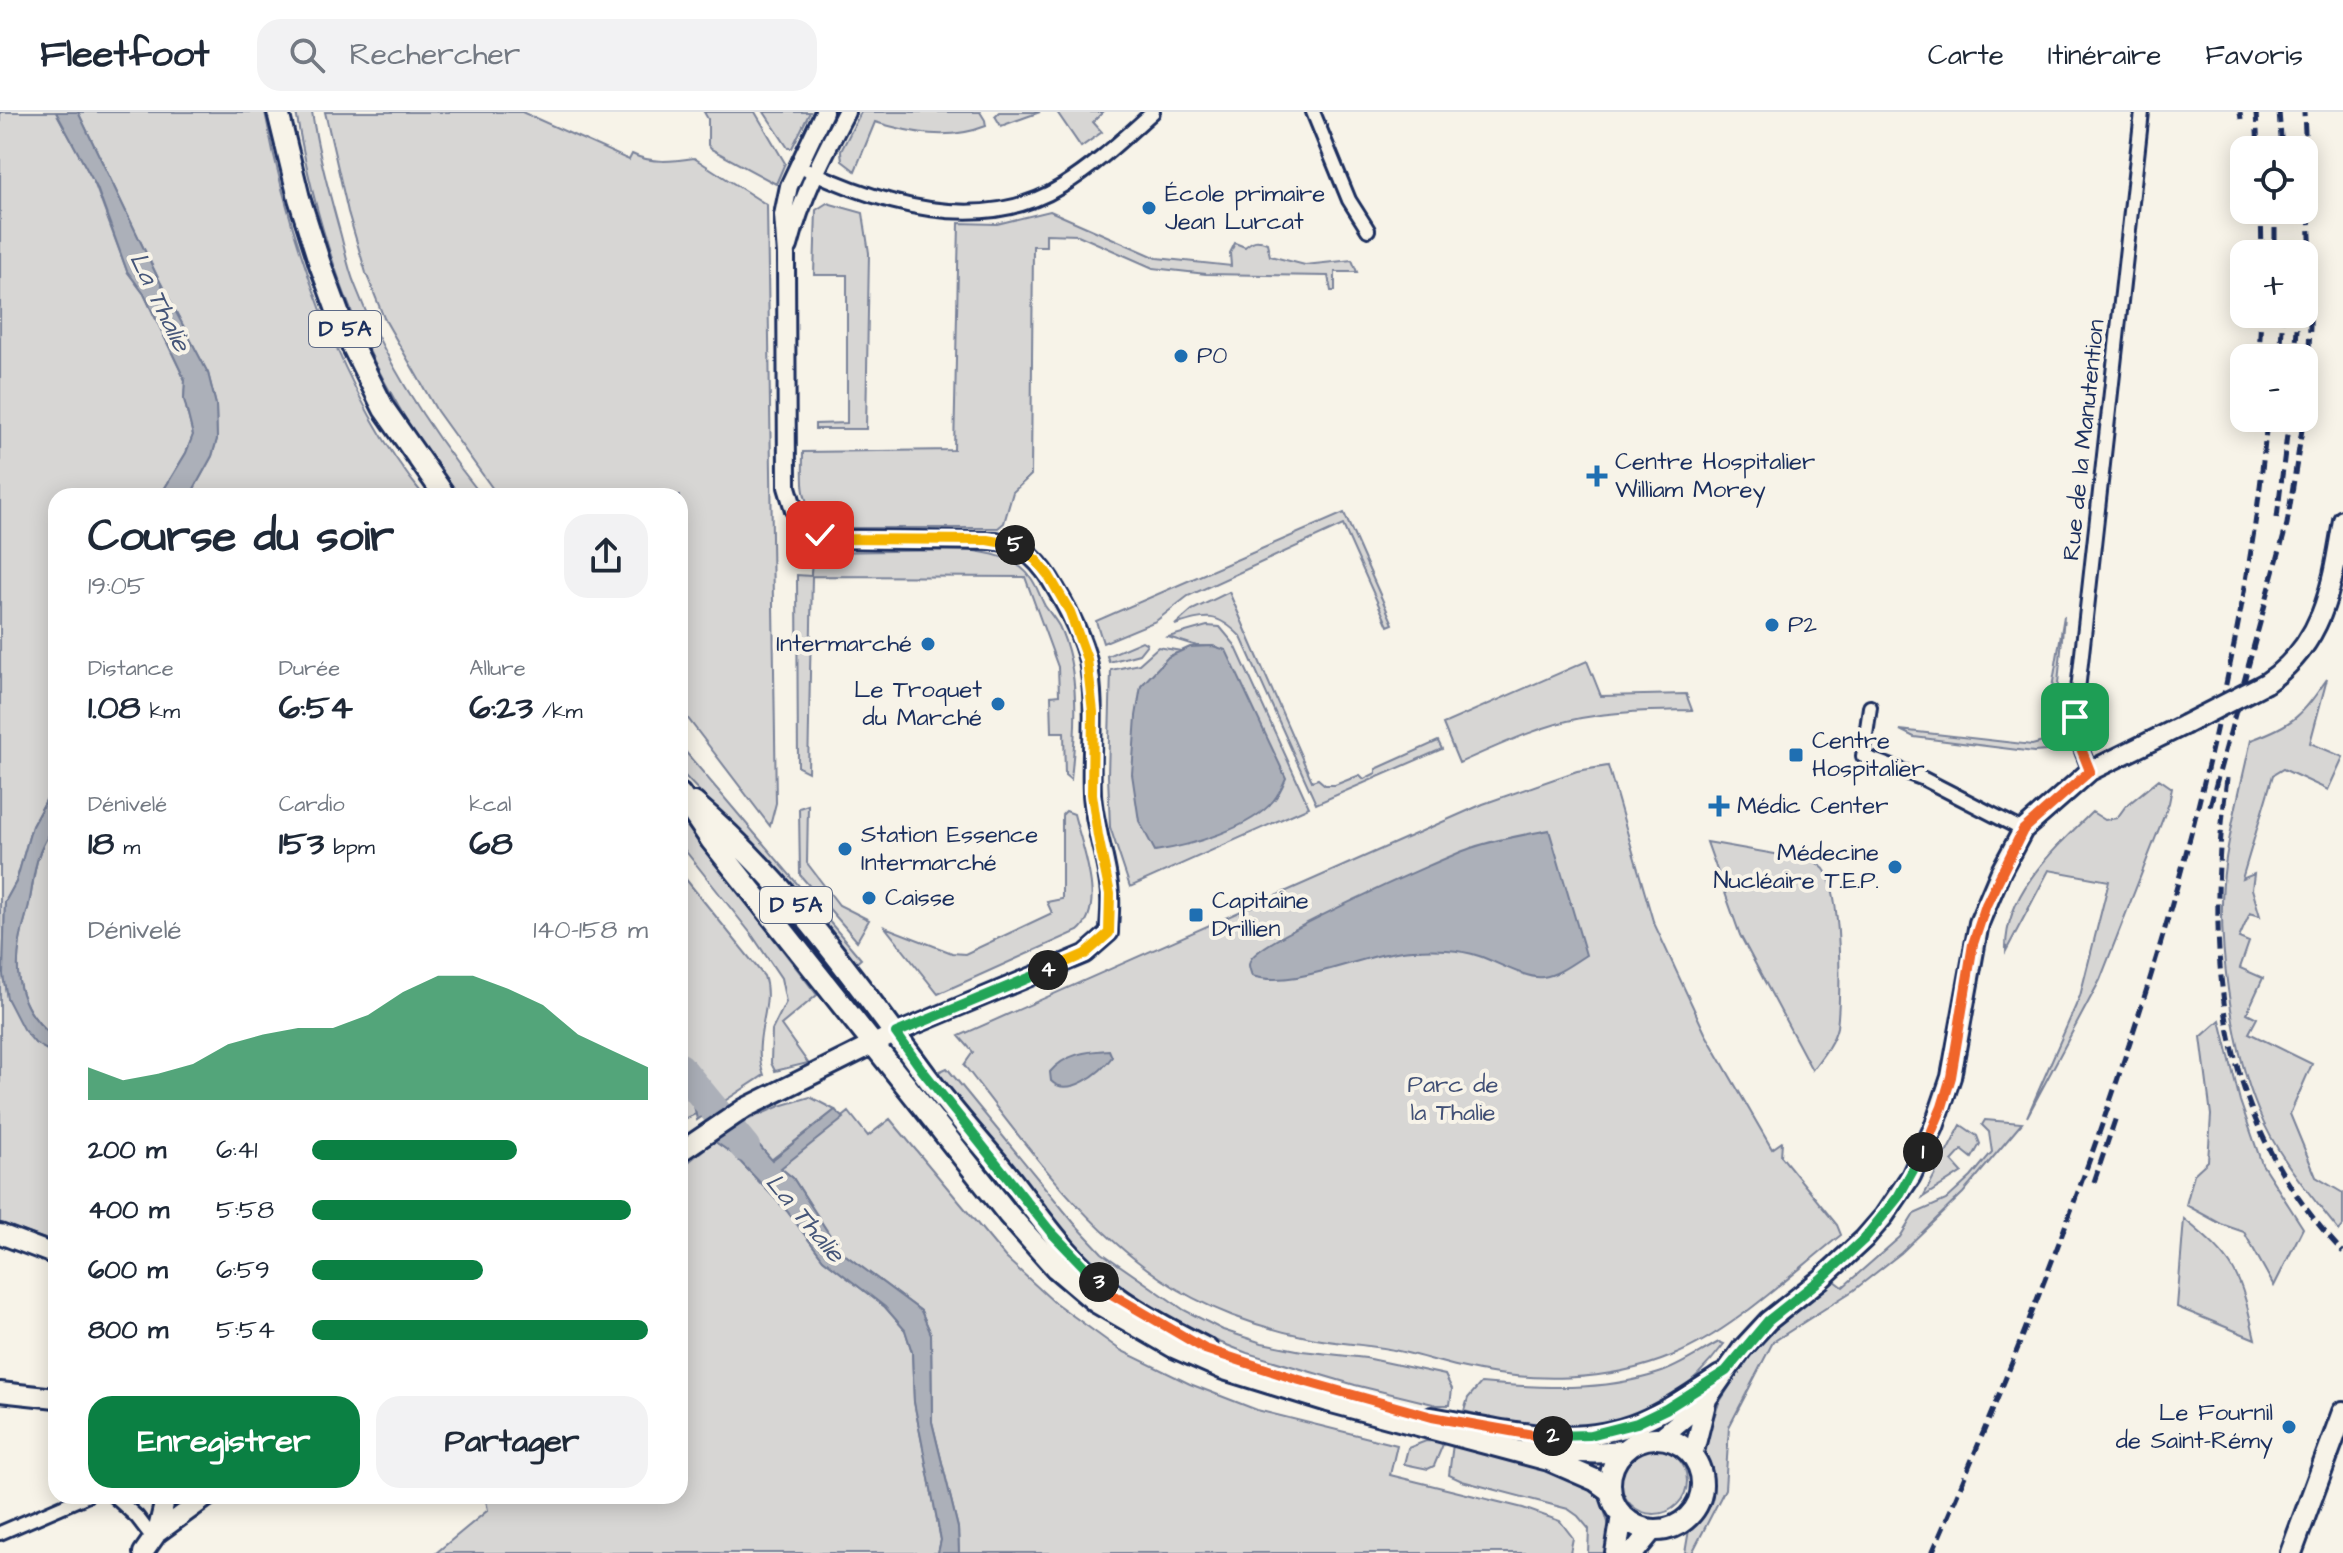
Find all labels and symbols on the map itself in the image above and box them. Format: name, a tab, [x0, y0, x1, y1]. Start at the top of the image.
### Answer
place label: École primaire Jean Lurcat	[1165, 177, 1325, 239]
marker: École primaire Jean Lurcat	[1140, 199, 1158, 217]
water label: La Thalie	[121, 246, 200, 359]
road number: D 5A	[309, 311, 381, 347]
street label: Rue de la Manutention	[2054, 318, 2114, 562]
place label: P0	[1197, 339, 1227, 373]
marker: P0	[1172, 347, 1190, 365]
place label: Centre Hospitalier William Morey	[1615, 445, 1815, 508]
marker: Centre Hospitalier William Morey	[1586, 465, 1608, 487]
pin	[786, 501, 854, 569]
pin: 5	[995, 525, 1035, 565]
place label: P2	[1788, 608, 1817, 642]
marker: P2	[1763, 616, 1781, 634]
place label: Intermarché	[776, 627, 912, 661]
marker: Intermarché	[919, 635, 937, 653]
place label: Le Troquet du Marché	[854, 673, 982, 735]
pin	[2041, 683, 2109, 751]
marker: Le Troquet du Marché	[989, 695, 1007, 713]
place label: Centre Hospitalier	[1812, 724, 1925, 786]
marker: Centre Hospitalier	[1787, 746, 1805, 764]
place label: Médic Center	[1737, 789, 1888, 823]
marker: Médic Center	[1708, 795, 1730, 817]
place label: Station Essence Intermarché	[861, 818, 1038, 880]
place label: Médecine Nucléaire T.E.P.	[1714, 836, 1879, 898]
marker: Station Essence Intermarché	[836, 840, 854, 858]
marker: Médecine Nucléaire T.E.P.	[1886, 858, 1904, 876]
place label: Caisse	[885, 881, 955, 915]
place label: Capitaine Drillien	[1212, 884, 1309, 946]
road number: D 5A	[760, 887, 832, 923]
marker: Caisse	[860, 889, 878, 907]
marker: Capitaine Drillien	[1187, 906, 1205, 924]
pin: 4	[1028, 950, 1068, 990]
park label: Parc de la Thalie	[1408, 1068, 1498, 1130]
pin: 1	[1903, 1132, 1943, 1172]
water label: La Thalie	[757, 1166, 854, 1272]
pin: 3	[1079, 1262, 1119, 1302]
place label: Le Fournil de Saint-Rémy	[2116, 1396, 2273, 1459]
pin: 2	[1533, 1416, 1573, 1456]
marker: Le Fournil de Saint-Rémy	[2280, 1418, 2298, 1436]

